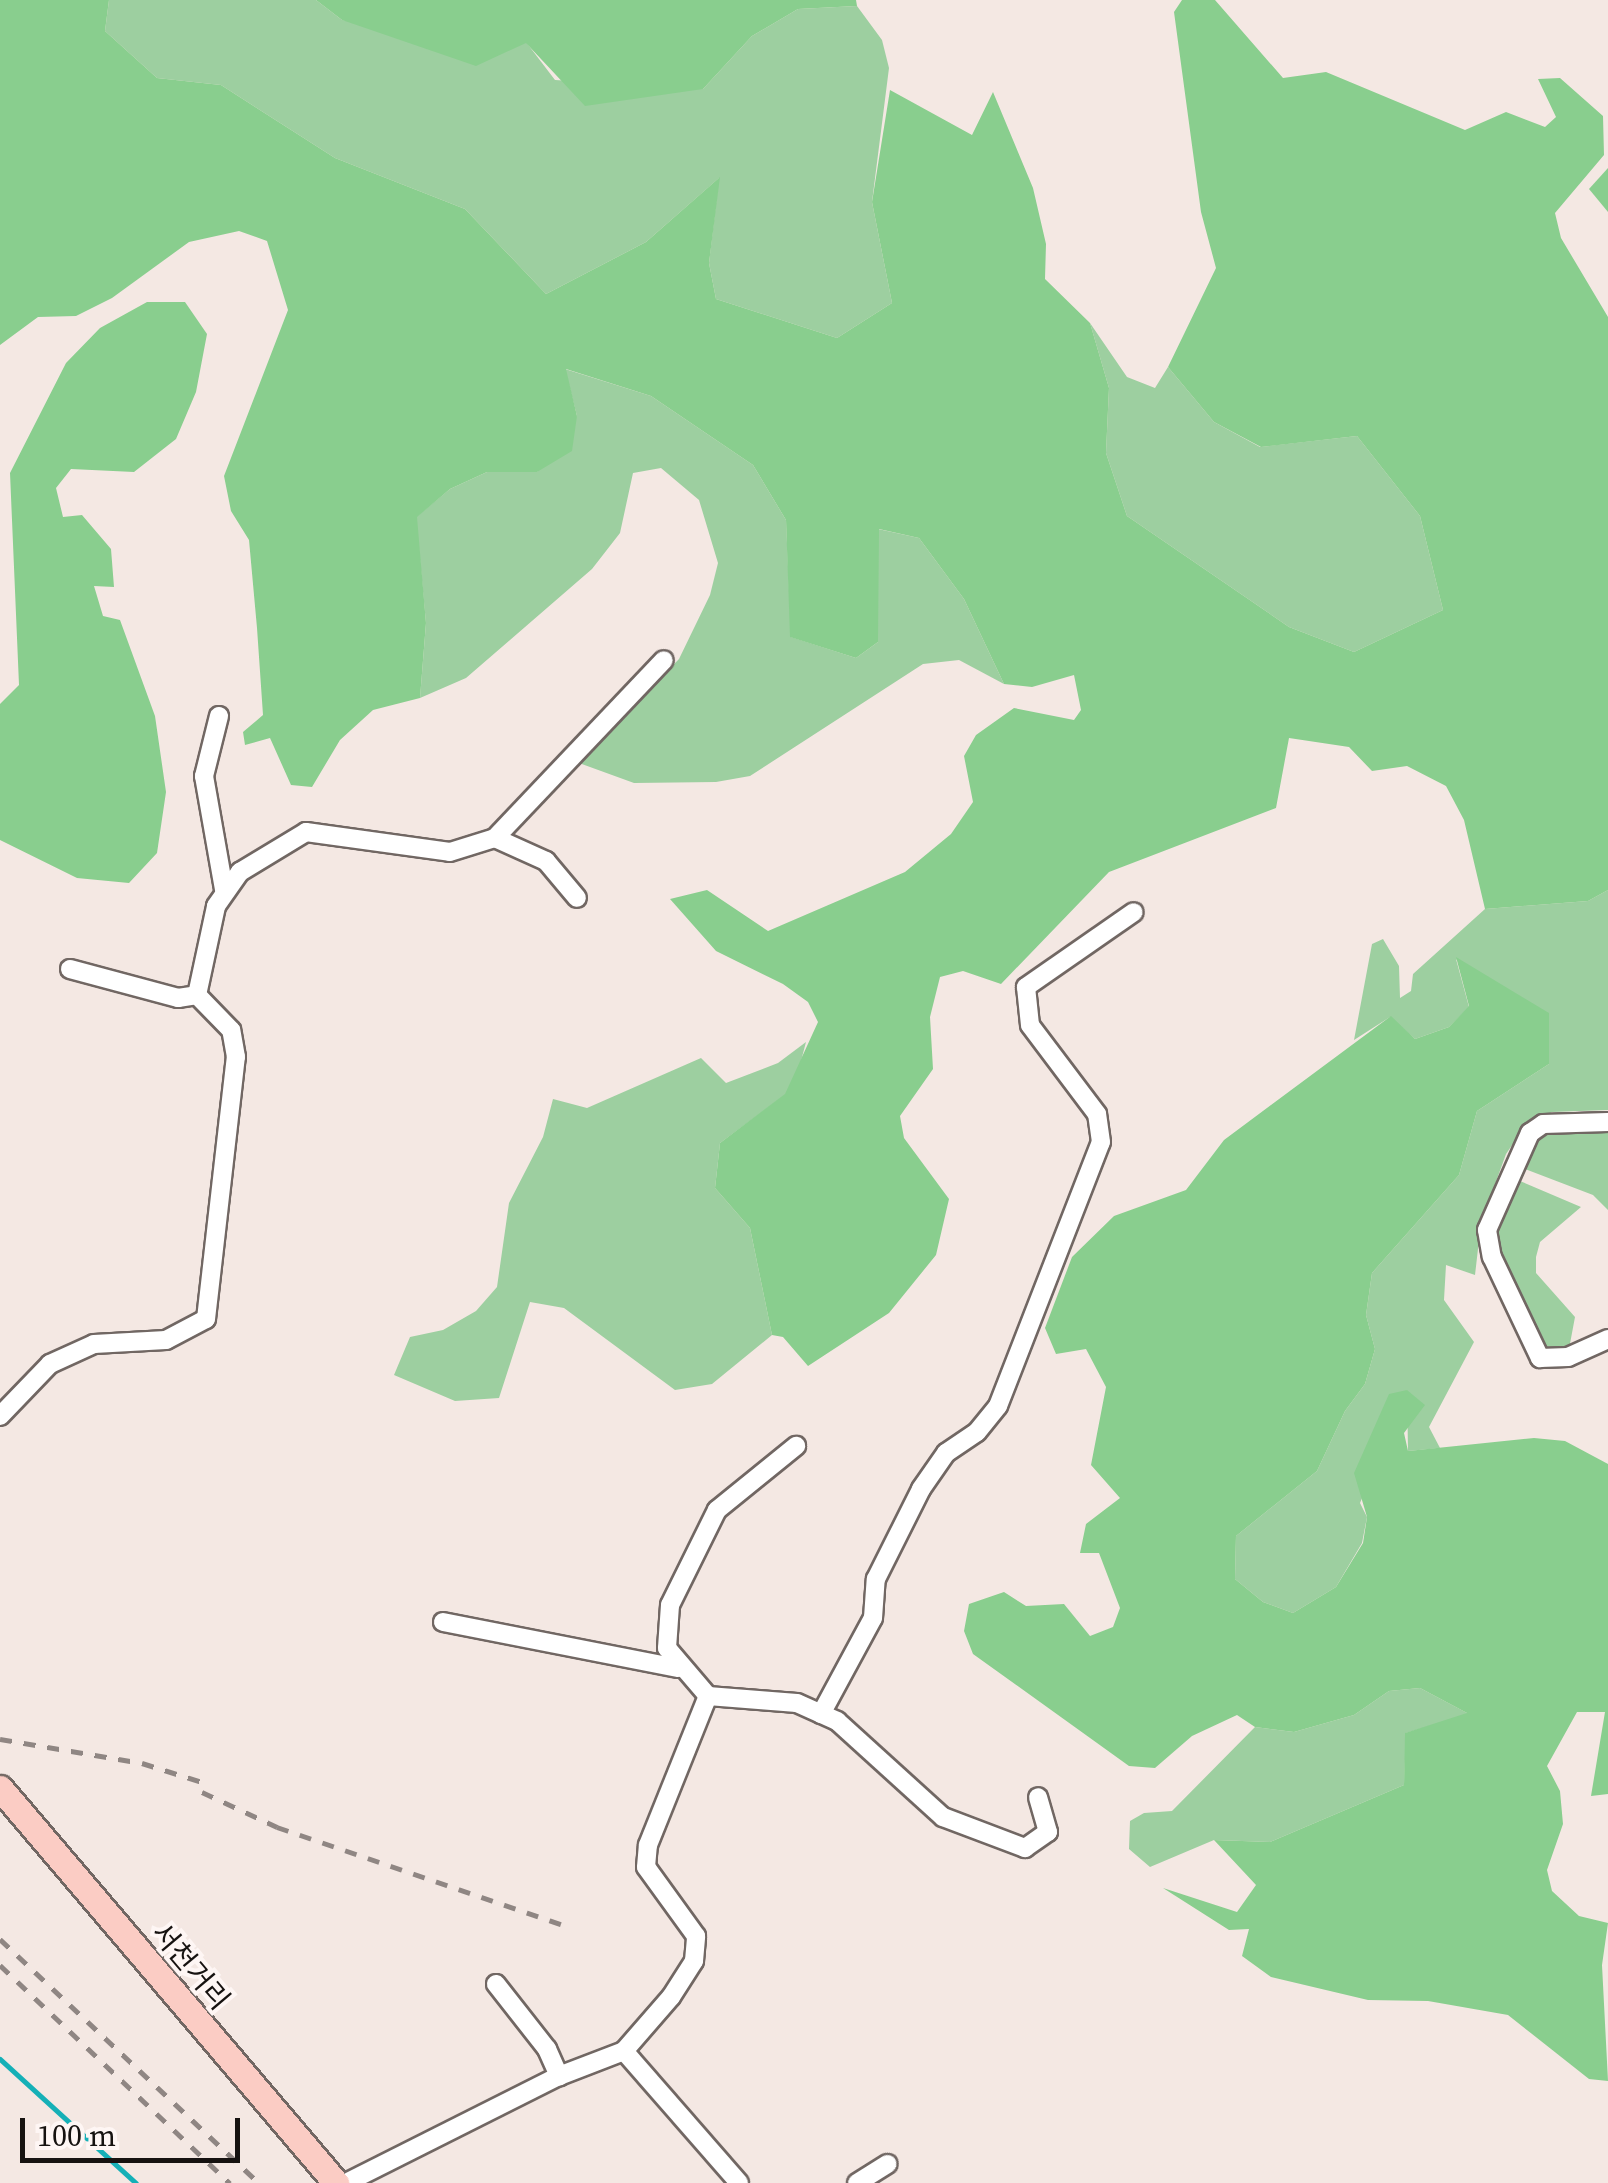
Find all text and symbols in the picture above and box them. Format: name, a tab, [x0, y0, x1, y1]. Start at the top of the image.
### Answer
street label: 서천거리	[145, 1916, 237, 2016]
scale bar	[25, 2098, 245, 2160]
text: 100 m	[37, 2115, 116, 2156]

